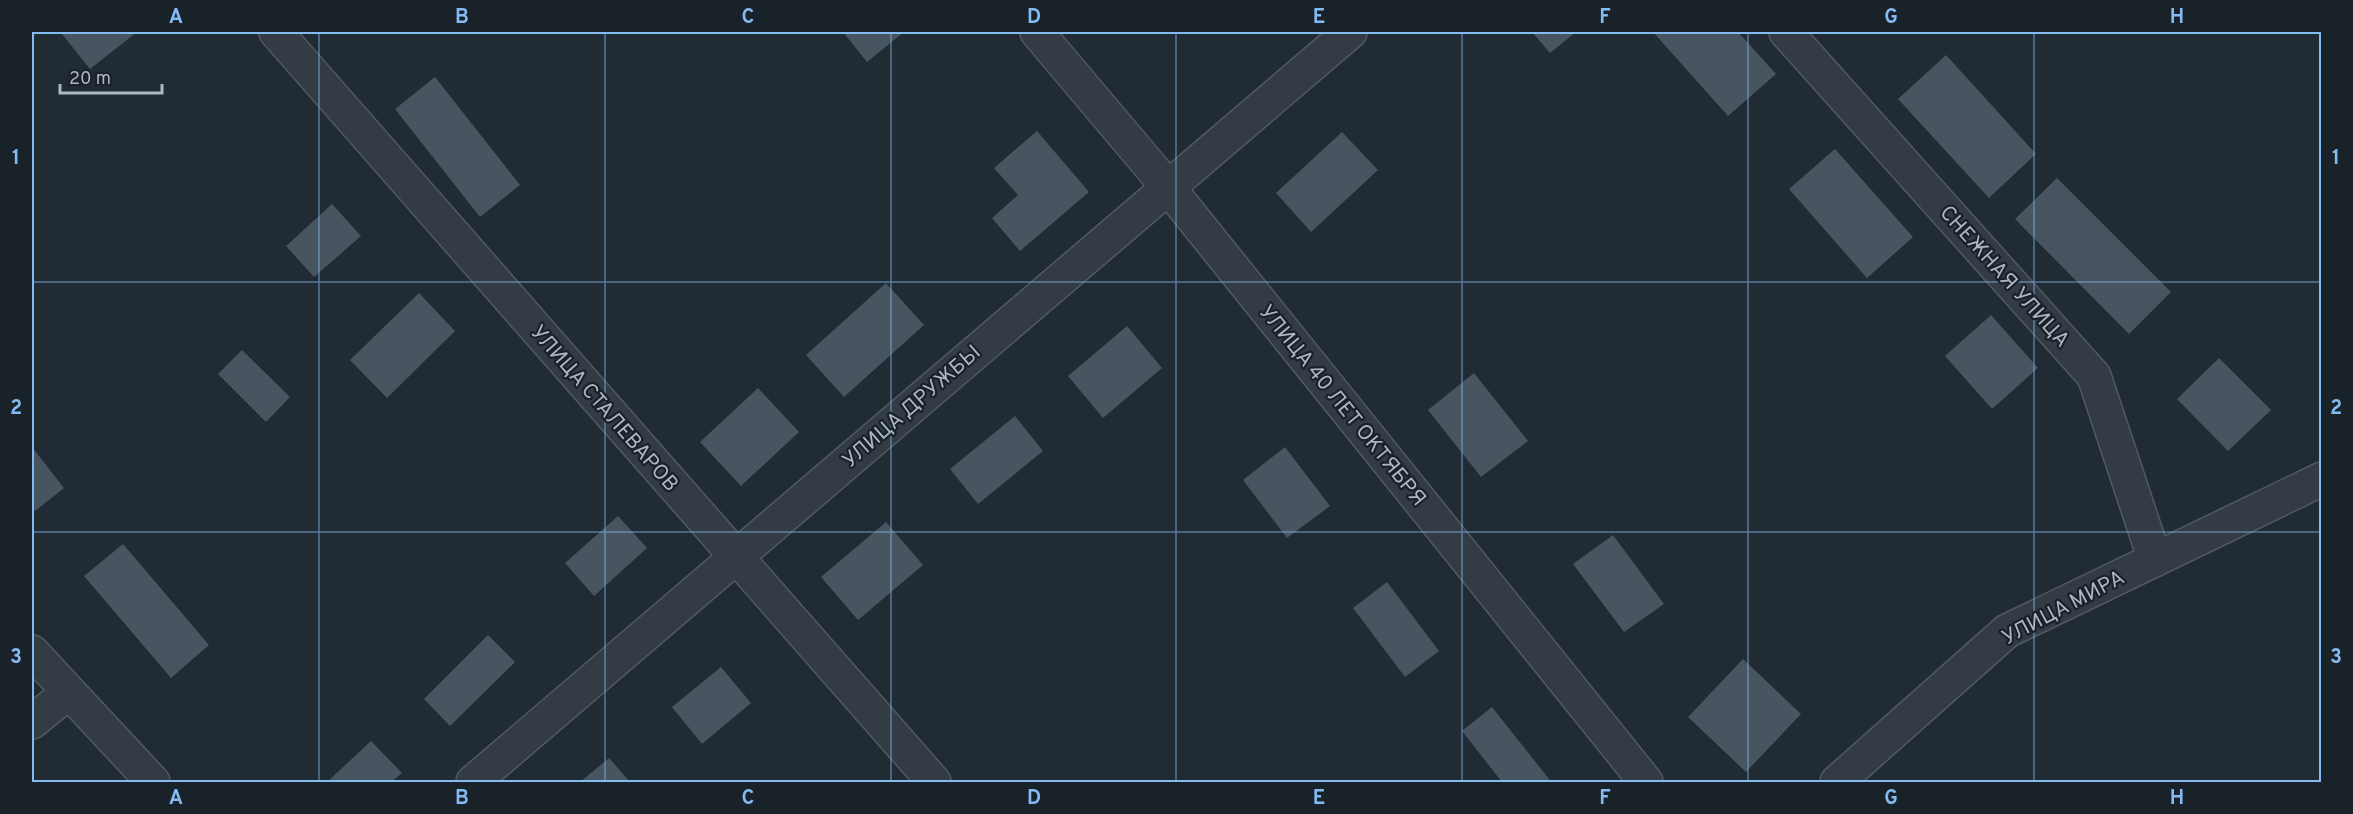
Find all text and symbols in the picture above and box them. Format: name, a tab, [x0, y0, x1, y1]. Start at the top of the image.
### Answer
text: A	[169, 5, 183, 31]
text: B	[455, 5, 469, 31]
text: C	[742, 5, 754, 31]
text: D	[1027, 5, 1041, 31]
text: E	[1313, 5, 1325, 31]
text: F	[1599, 5, 1611, 31]
text: G	[1884, 5, 1898, 31]
text: H	[2170, 5, 2184, 31]
scale bar	[60, 57, 162, 95]
text: 20 m	[69, 68, 111, 91]
text: 1	[12, 146, 20, 172]
text: 1	[2332, 146, 2340, 172]
street label: СНЕЖНАЯ УЛИЦА	[1933, 200, 2075, 354]
street label: УЛИЦА 40 ЛЕТ ОКТЯБРЯ	[1252, 300, 1431, 512]
street label: УЛИЦА СТАЛЕВАРОВ	[524, 320, 684, 498]
street label: УЛИЦА ДРУЖБЫ	[837, 340, 987, 475]
text: 2	[10, 396, 22, 422]
text: 2	[2330, 396, 2342, 422]
street label: УЛИЦА МИРА	[1998, 565, 2130, 652]
text: 3	[10, 645, 22, 671]
text: 3	[2330, 645, 2342, 671]
text: A	[169, 786, 183, 812]
text: B	[455, 786, 469, 812]
text: C	[742, 786, 754, 812]
text: D	[1027, 786, 1041, 812]
text: E	[1313, 786, 1325, 812]
text: F	[1599, 786, 1611, 812]
text: G	[1884, 786, 1898, 812]
text: H	[2170, 786, 2184, 812]

